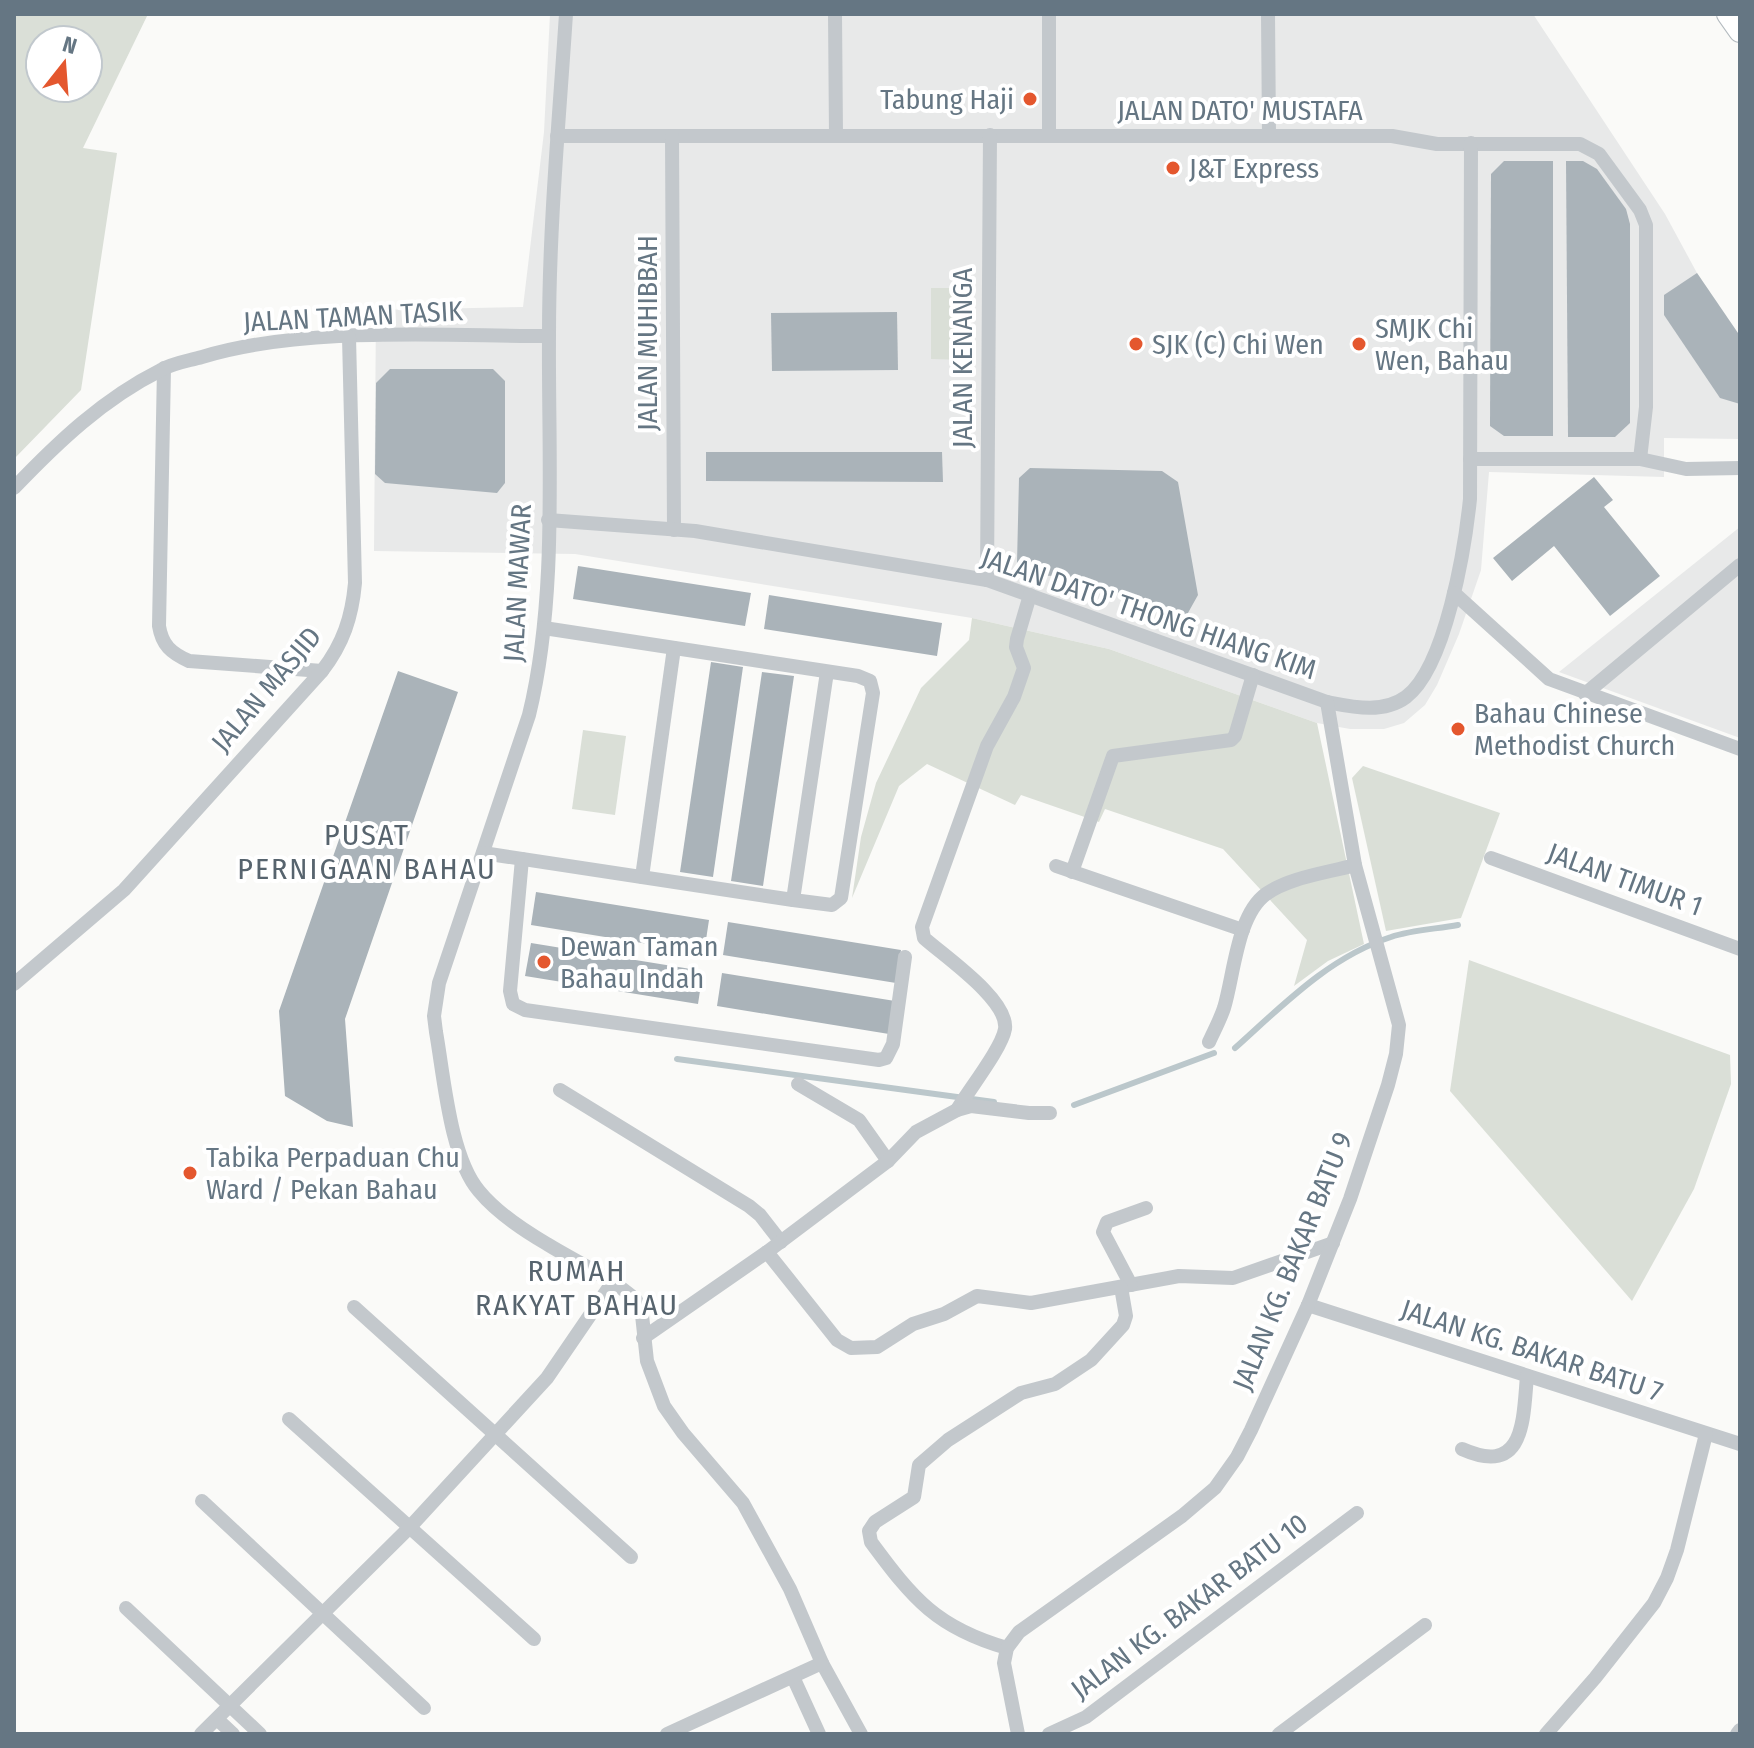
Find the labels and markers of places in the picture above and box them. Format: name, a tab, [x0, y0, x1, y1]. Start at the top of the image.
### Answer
place label: Tabung Haji	[880, 83, 1014, 116]
marker: Tabung Haji	[1021, 90, 1039, 108]
place label: J&T Express	[1189, 152, 1319, 185]
marker: J&T Express	[1164, 159, 1182, 177]
place label: SMJK Chi Wen, Bahau	[1375, 312, 1509, 377]
place label: SJK (C) Chi Wen	[1152, 328, 1324, 361]
marker: SJK (C) Chi Wen	[1127, 335, 1145, 353]
marker: SMJK Chi Wen, Bahau	[1350, 335, 1368, 353]
place label: Bahau Chinese Methodist Church	[1474, 697, 1675, 762]
marker: Bahau Chinese Methodist Church	[1449, 720, 1467, 738]
place label: Dewan Taman Bahau Indah	[560, 930, 718, 995]
marker: Dewan Taman Bahau Indah	[535, 953, 553, 971]
place label: Tabika Perpaduan Chu Ward / Pekan Bahau	[206, 1141, 460, 1206]
marker: Tabika Perpaduan Chu Ward / Pekan Bahau	[181, 1164, 199, 1182]

